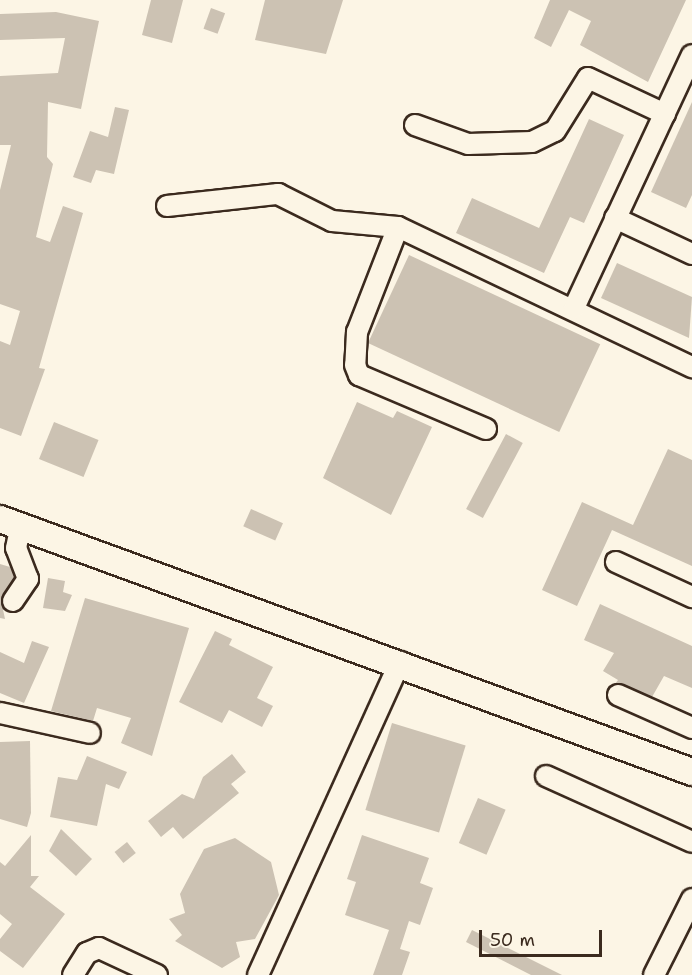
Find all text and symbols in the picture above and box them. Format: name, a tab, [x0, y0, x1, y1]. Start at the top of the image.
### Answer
scale bar	[482, 918, 605, 956]
text: 50 m	[490, 928, 535, 952]

